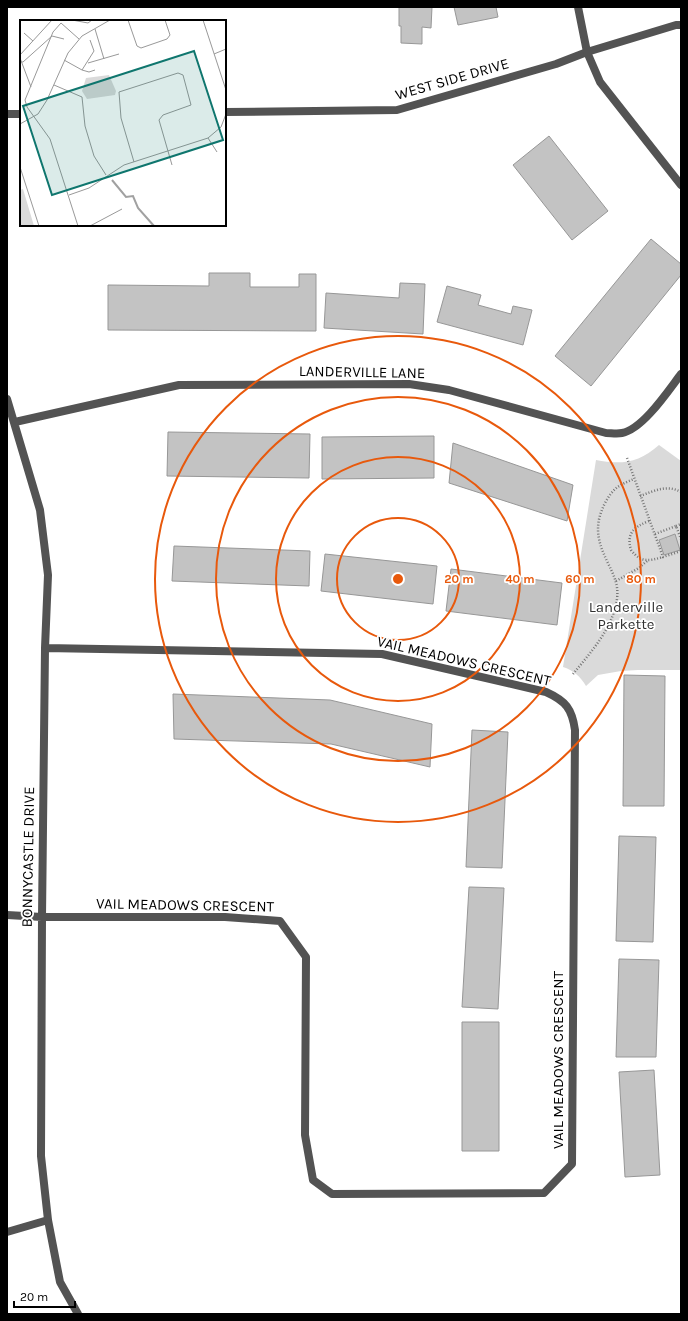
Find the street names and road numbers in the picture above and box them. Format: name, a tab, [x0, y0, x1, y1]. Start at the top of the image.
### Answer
street label: WEST SIDE DRIVE	[393, 54, 511, 104]
street label: LANDERVILLE LANE	[299, 362, 425, 382]
street label: VAIL MEADOWS CRESCENT	[375, 632, 553, 690]
street label: BONNYCASTLE DRIVE	[18, 786, 38, 928]
street label: VAIL MEADOWS CRESCENT	[96, 894, 275, 916]
street label: VAIL MEADOWS CRESCENT	[549, 971, 567, 1149]

